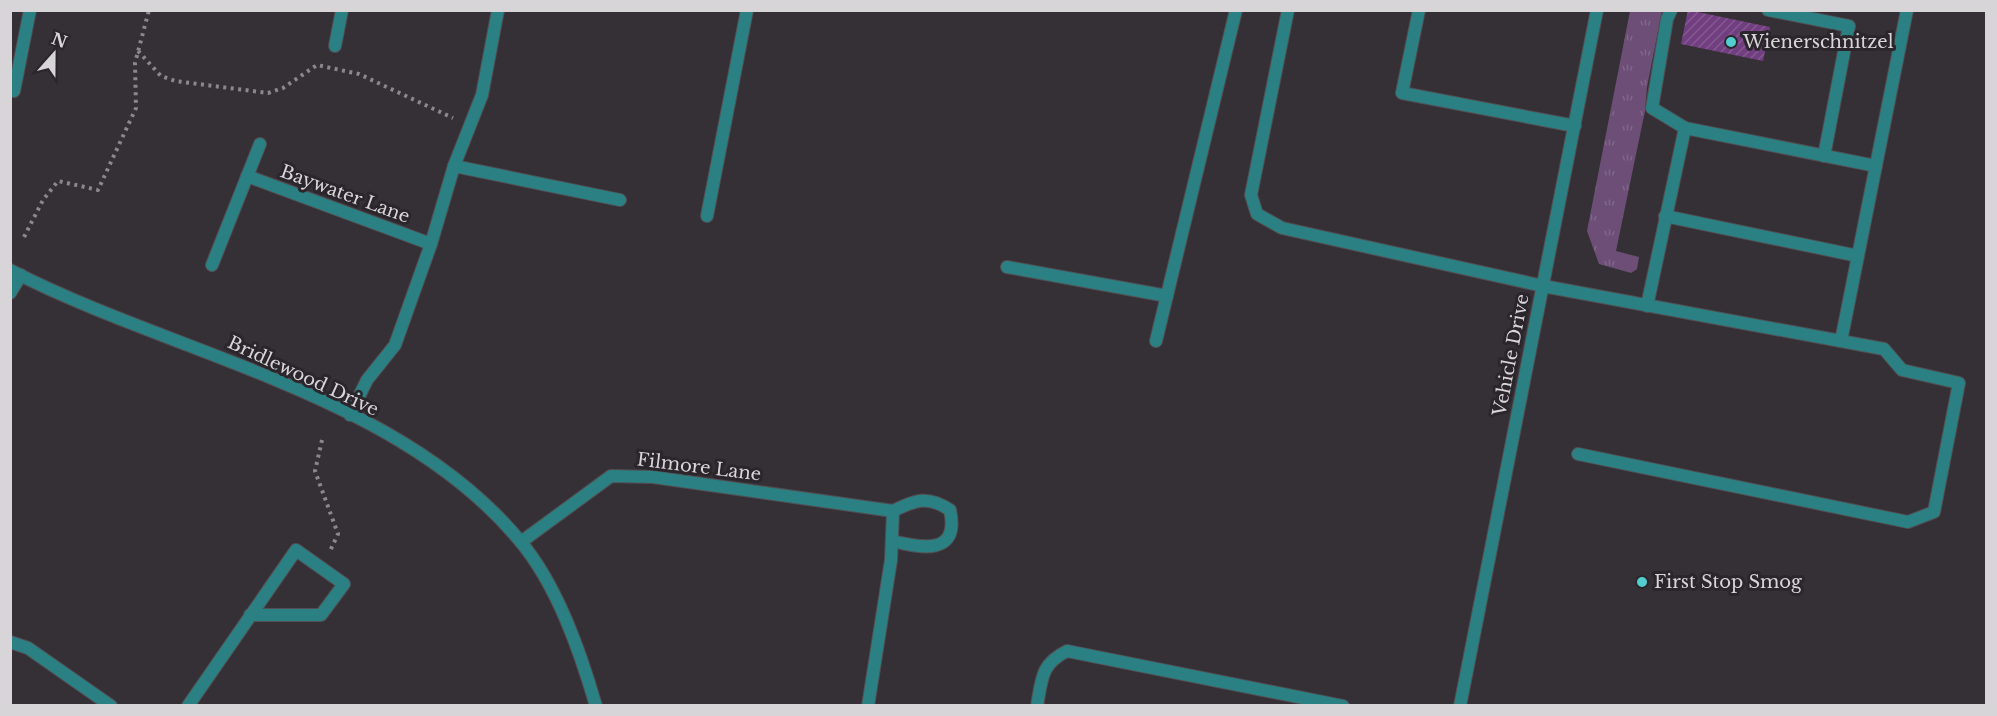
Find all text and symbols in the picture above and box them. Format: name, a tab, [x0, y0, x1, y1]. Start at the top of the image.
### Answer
north arrow	[24, 24, 84, 84]
text: N	[49, 28, 70, 52]
place label: Wienerschnitzel	[1742, 31, 1894, 53]
marker: Wienerschnitzel	[1724, 35, 1738, 49]
street label: Baywater Lane	[277, 160, 413, 228]
street label: Vehicle Drive	[1488, 292, 1534, 419]
street label: Bridlewood Drive	[224, 331, 382, 421]
street label: Filmore Lane	[636, 448, 762, 486]
place label: First Stop Smog	[1654, 571, 1802, 593]
marker: First Stop Smog	[1635, 575, 1649, 589]

